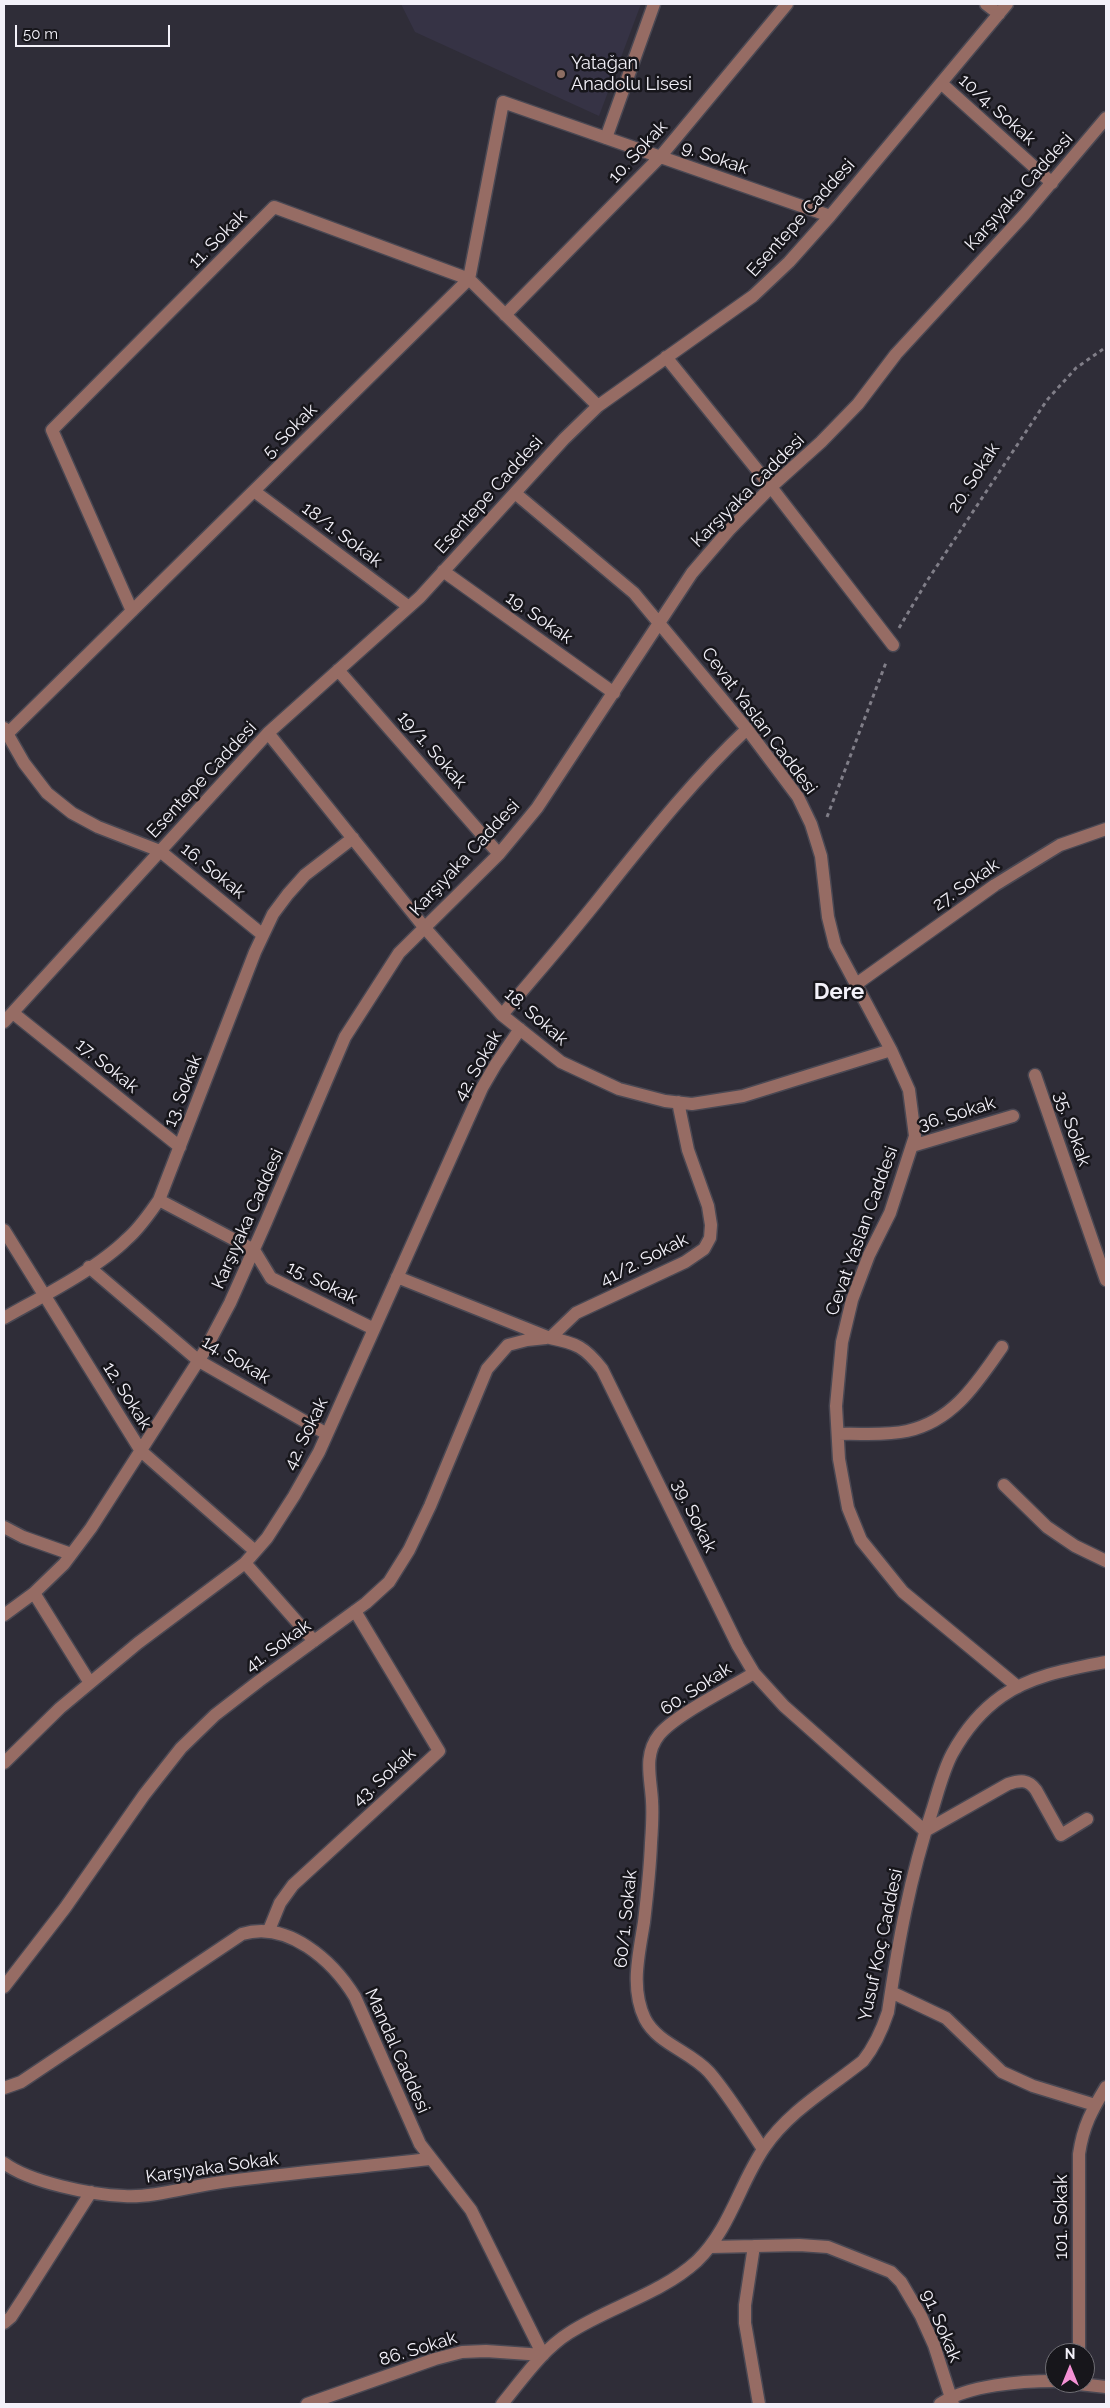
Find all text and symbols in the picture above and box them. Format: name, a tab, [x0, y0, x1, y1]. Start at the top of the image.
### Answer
scale bar	[18, 15, 172, 47]
text: 50 m	[23, 25, 58, 43]
place label: Yatağan Anadolu Lisesi	[571, 53, 692, 96]
marker: Yatağan Anadolu Lisesi	[555, 68, 567, 80]
street label: 10/4. Sokak	[954, 70, 1040, 150]
street label: 10. Sokak	[604, 116, 672, 188]
street label: Karşıyaka Caddesi	[960, 129, 1078, 255]
street label: 9. Sokak	[679, 137, 751, 179]
street label: Esentepe Caddesi	[742, 155, 860, 281]
street label: 11. Sokak	[184, 205, 252, 273]
street label: 5. Sokak	[258, 399, 322, 463]
street label: Karşıyaka Caddesi	[687, 430, 809, 552]
street label: Esentepe Caddesi	[430, 432, 548, 558]
street label: 20. Sokak	[943, 439, 1005, 517]
street label: 18/1. Sokak	[298, 498, 386, 572]
street label: 19. Sokak	[501, 587, 577, 649]
street label: Cevat Yaslan Caddesi	[697, 643, 821, 799]
street label: 19/1. Sokak	[393, 707, 471, 793]
street label: Esentepe Caddesi	[143, 717, 261, 843]
street label: Karşıyaka Caddesi	[406, 795, 524, 921]
street label: 16. Sokak	[176, 838, 250, 904]
street label: 27. Sokak	[929, 854, 1003, 916]
district label: Dere	[814, 979, 864, 1005]
street label: 18. Sokak	[500, 984, 572, 1050]
street label: 42. Sokak	[449, 1027, 507, 1105]
street label: 17. Sokak	[71, 1034, 143, 1098]
street label: 13. Sokak	[159, 1052, 207, 1130]
street label: 35. Sokak	[1049, 1089, 1095, 1169]
street label: 36. Sokak	[916, 1092, 998, 1136]
street label: Cevat Yaslan Caddesi	[821, 1143, 903, 1319]
street label: Karşıyaka Caddesi	[207, 1146, 289, 1292]
street label: 41/2. Sokak	[596, 1229, 692, 1291]
street label: 15. Sokak	[283, 1257, 361, 1309]
street label: 14. Sokak	[198, 1331, 274, 1389]
street label: 12. Sokak	[98, 1358, 156, 1434]
street label: 42. Sokak	[279, 1394, 333, 1474]
street label: 39. Sokak	[667, 1476, 721, 1556]
street label: 41. Sokak	[241, 1615, 315, 1677]
street label: 60. Sokak	[656, 1658, 736, 1720]
street label: 43. Sokak	[348, 1743, 420, 1811]
street label: Yusuf Koç Caddesi	[854, 1867, 908, 2023]
street label: 60/1. Sokak	[610, 1869, 642, 1969]
street label: Mandal Caddesi	[360, 1985, 434, 2117]
street label: Karşıyaka Sokak	[144, 2148, 280, 2188]
street label: 101. Sokak	[1051, 2175, 1073, 2259]
street label: 91. Sokak	[916, 2286, 966, 2366]
street label: 86. Sokak	[377, 2327, 459, 2371]
north arrow	[1045, 2343, 1095, 2393]
text: N	[1065, 2346, 1075, 2362]

